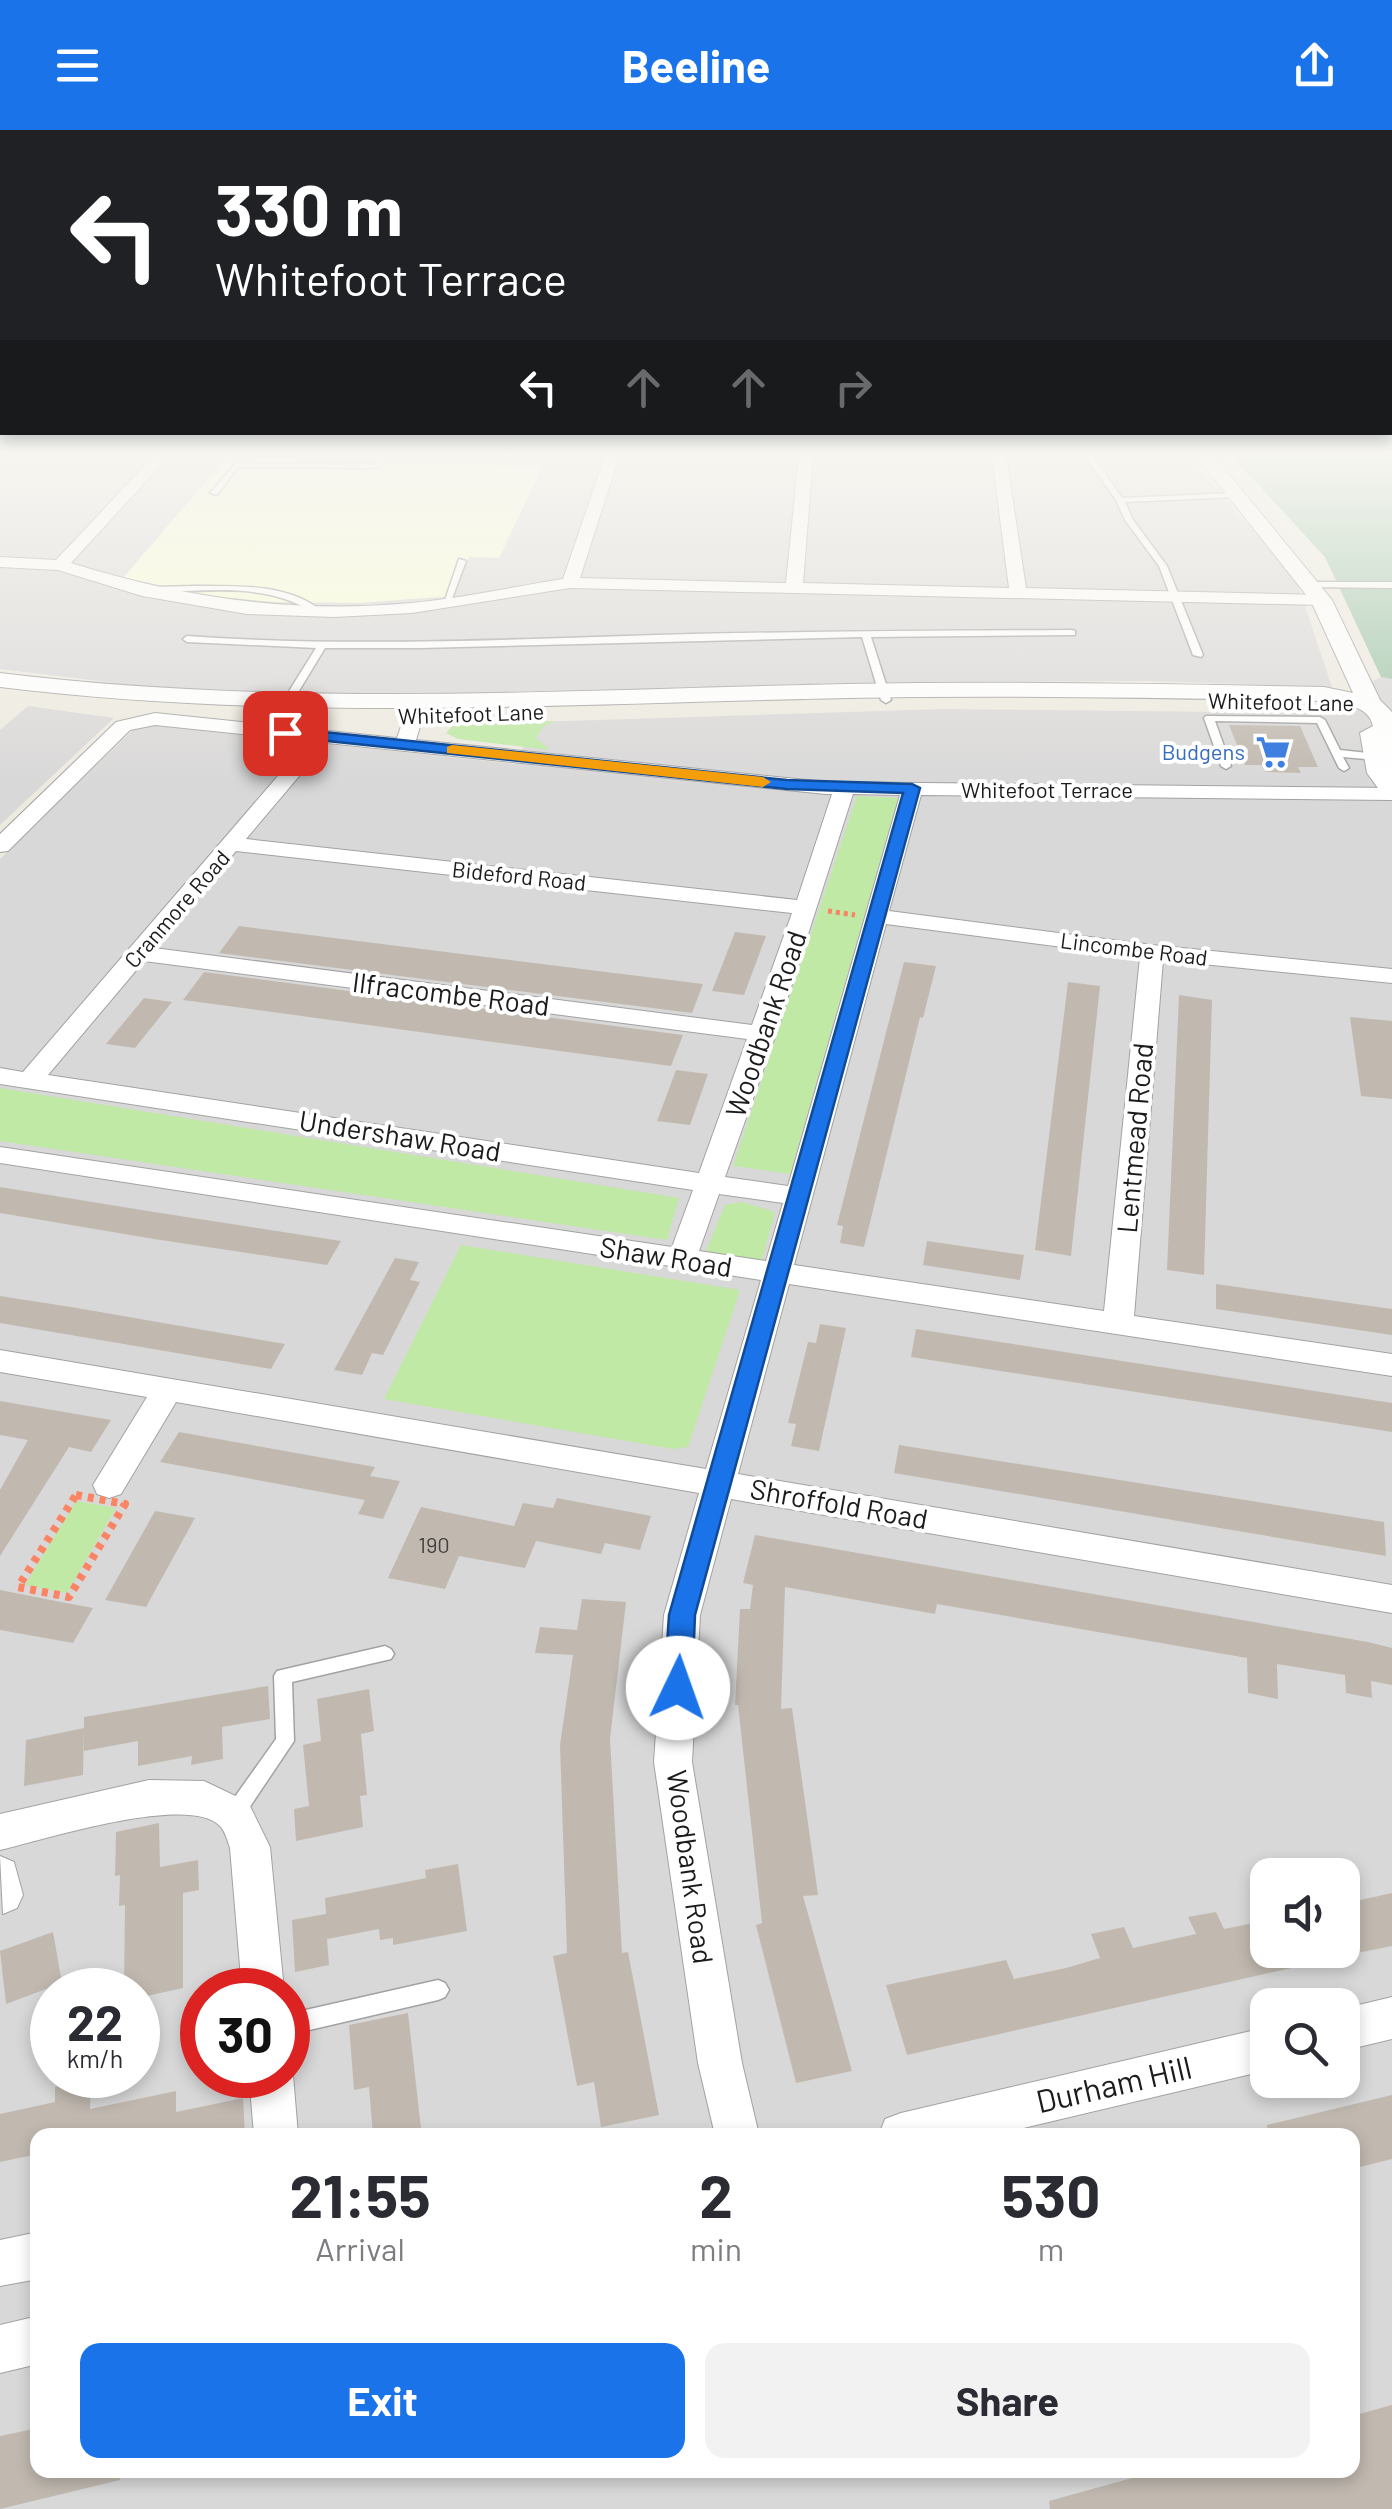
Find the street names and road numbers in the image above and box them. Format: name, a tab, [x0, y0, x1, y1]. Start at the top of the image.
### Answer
street label: Whitefoot Lane	[1208, 687, 1354, 715]
street label: Whitefoot Lane	[397, 697, 545, 729]
street label: Whitefoot Terrace	[961, 776, 1133, 802]
street label: Cranmore Road	[118, 844, 234, 972]
street label: Bideford Road	[451, 855, 587, 895]
street label: Woodbank Road	[717, 926, 813, 1122]
street label: Lincombe Road	[1059, 926, 1209, 970]
street label: Ilfracombe Road	[351, 964, 552, 1022]
street label: Lentmead Road	[1109, 1041, 1159, 1235]
street label: Undershaw Road	[297, 1102, 503, 1168]
street label: Shaw Road	[598, 1229, 735, 1283]
street label: Shroffold Road	[748, 1471, 931, 1535]
street label: Woodbank Road	[661, 1768, 721, 1966]
street label: Durham Hill	[1032, 2047, 1195, 2119]

